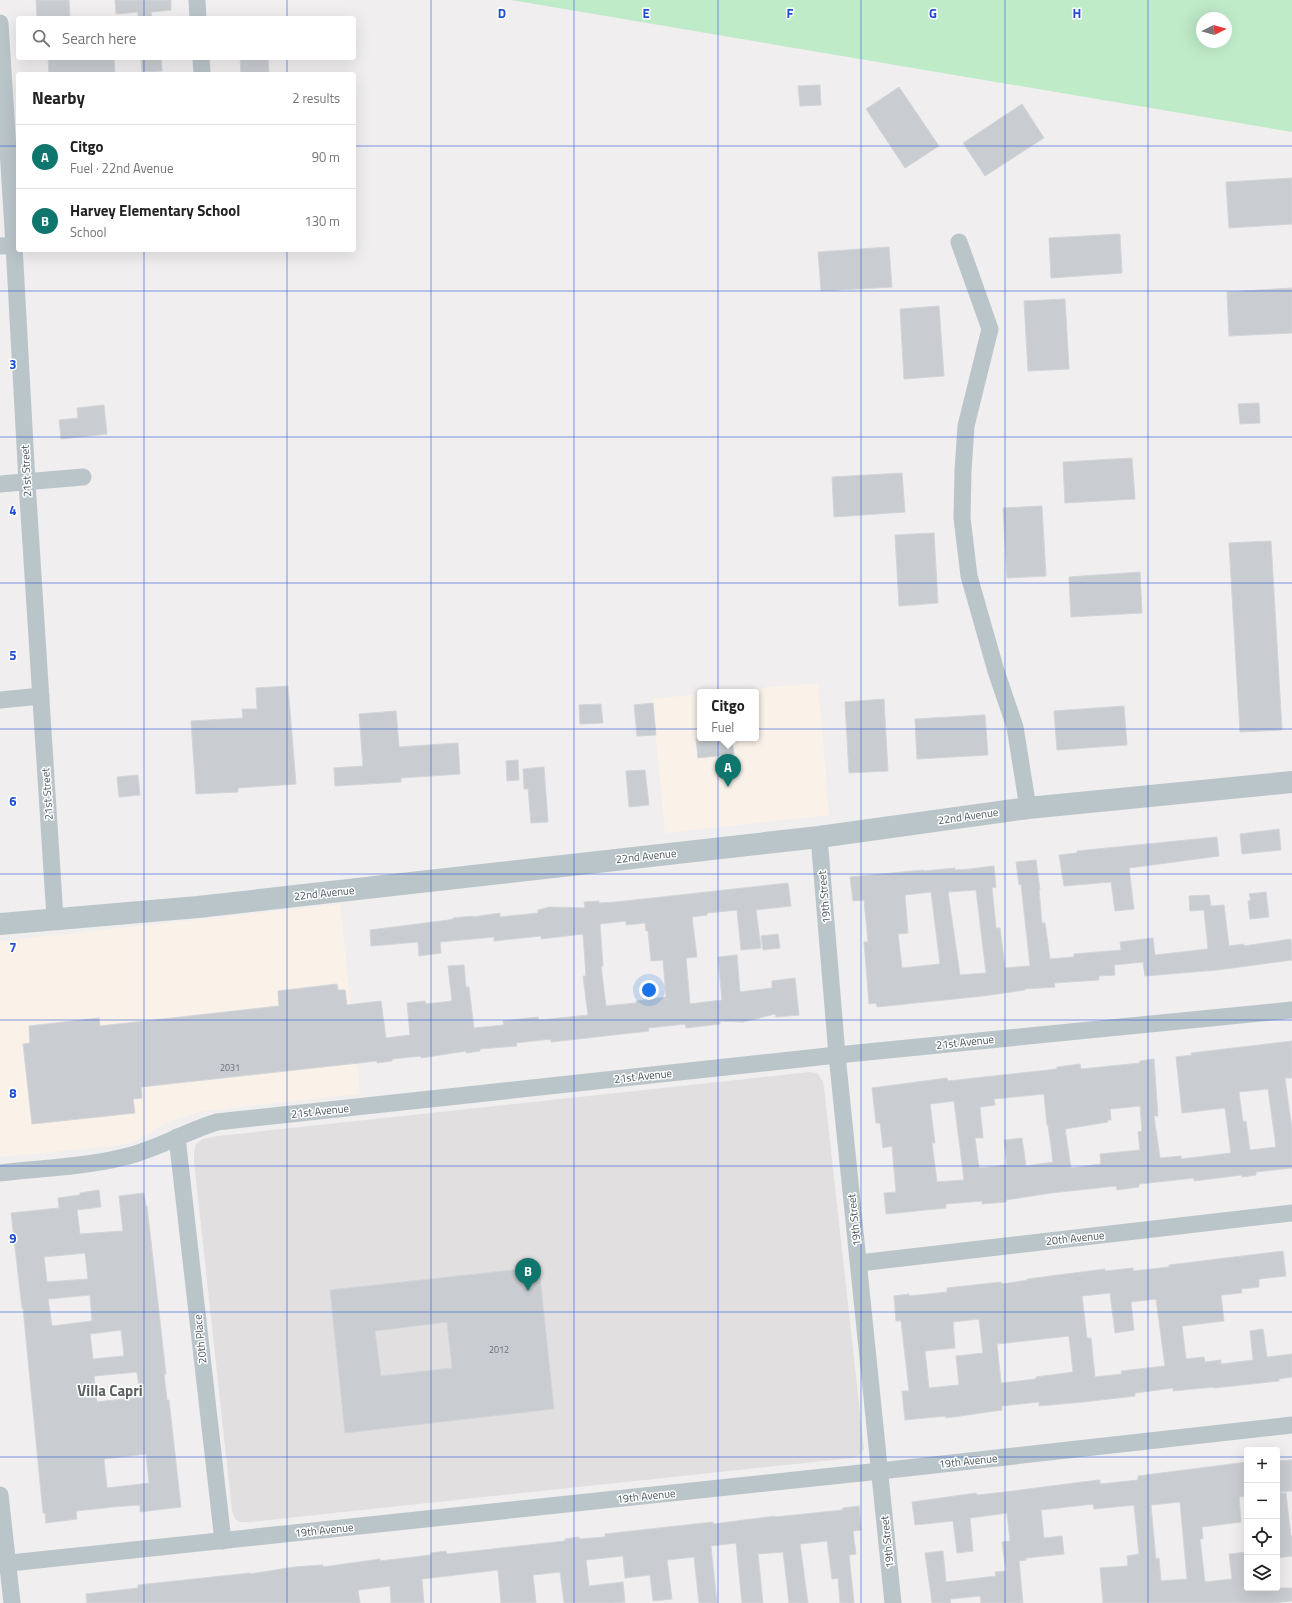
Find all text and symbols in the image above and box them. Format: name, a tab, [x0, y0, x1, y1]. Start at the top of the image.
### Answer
text: D	[498, 3, 506, 23]
text: E	[642, 3, 650, 23]
text: F	[787, 3, 794, 23]
text: G	[929, 3, 937, 23]
text: H	[1073, 3, 1081, 23]
north arrow	[1196, 12, 1232, 48]
search box	[16, 16, 356, 60]
icon: search	[30, 27, 52, 49]
text: Search here	[62, 27, 136, 50]
text: Nearby	[32, 85, 85, 111]
text: 2 results	[292, 88, 340, 108]
text: Citgo	[70, 135, 103, 158]
text: A	[41, 147, 49, 167]
text: 90 m	[312, 147, 340, 167]
text: Fuel · 22nd Avenue	[70, 158, 174, 178]
text: Harvey Elementary School	[70, 199, 240, 222]
text: B	[41, 211, 49, 231]
text: 130 m	[304, 211, 340, 231]
text: School	[70, 222, 106, 242]
text: 3	[9, 354, 17, 374]
street label: 21st Street	[17, 444, 35, 497]
text: 4	[9, 500, 17, 520]
text: 5	[9, 645, 17, 665]
popup	[697, 689, 759, 741]
text: Citgo	[711, 694, 745, 717]
text: Fuel	[711, 717, 734, 737]
pin: A	[715, 754, 741, 787]
street label: 21st Street	[37, 767, 57, 821]
text: 6	[9, 791, 17, 811]
street label: 22nd Avenue	[937, 804, 1000, 828]
street label: 22nd Avenue	[615, 845, 678, 867]
street label: 19th Street	[814, 870, 834, 924]
street label: 22nd Avenue	[293, 882, 356, 904]
text: 7	[9, 937, 17, 957]
your location	[639, 980, 659, 1000]
street label: 21st Avenue	[935, 1031, 995, 1053]
house number: 2031	[220, 1061, 240, 1074]
street label: 21st Avenue	[613, 1065, 673, 1087]
text: 8	[9, 1083, 17, 1103]
street label: 21st Avenue	[290, 1100, 350, 1122]
street label: 19th Street	[843, 1193, 865, 1247]
street label: 20th Avenue	[1045, 1227, 1106, 1249]
text: 9	[9, 1228, 17, 1248]
pin: B	[515, 1258, 541, 1291]
street label: 20th Place	[189, 1313, 211, 1364]
house number: 2012	[489, 1343, 509, 1356]
district label: Villa Capri	[77, 1379, 143, 1402]
map controls	[1244, 1447, 1280, 1591]
button: +	[1244, 1447, 1280, 1483]
street label: 19th Avenue	[938, 1450, 999, 1472]
button: −	[1244, 1483, 1280, 1519]
street label: 19th Avenue	[616, 1485, 677, 1507]
street label: 19th Street	[876, 1515, 898, 1569]
street label: 19th Avenue	[294, 1519, 355, 1541]
button: locate	[1244, 1519, 1280, 1555]
button: layers	[1244, 1555, 1280, 1591]

